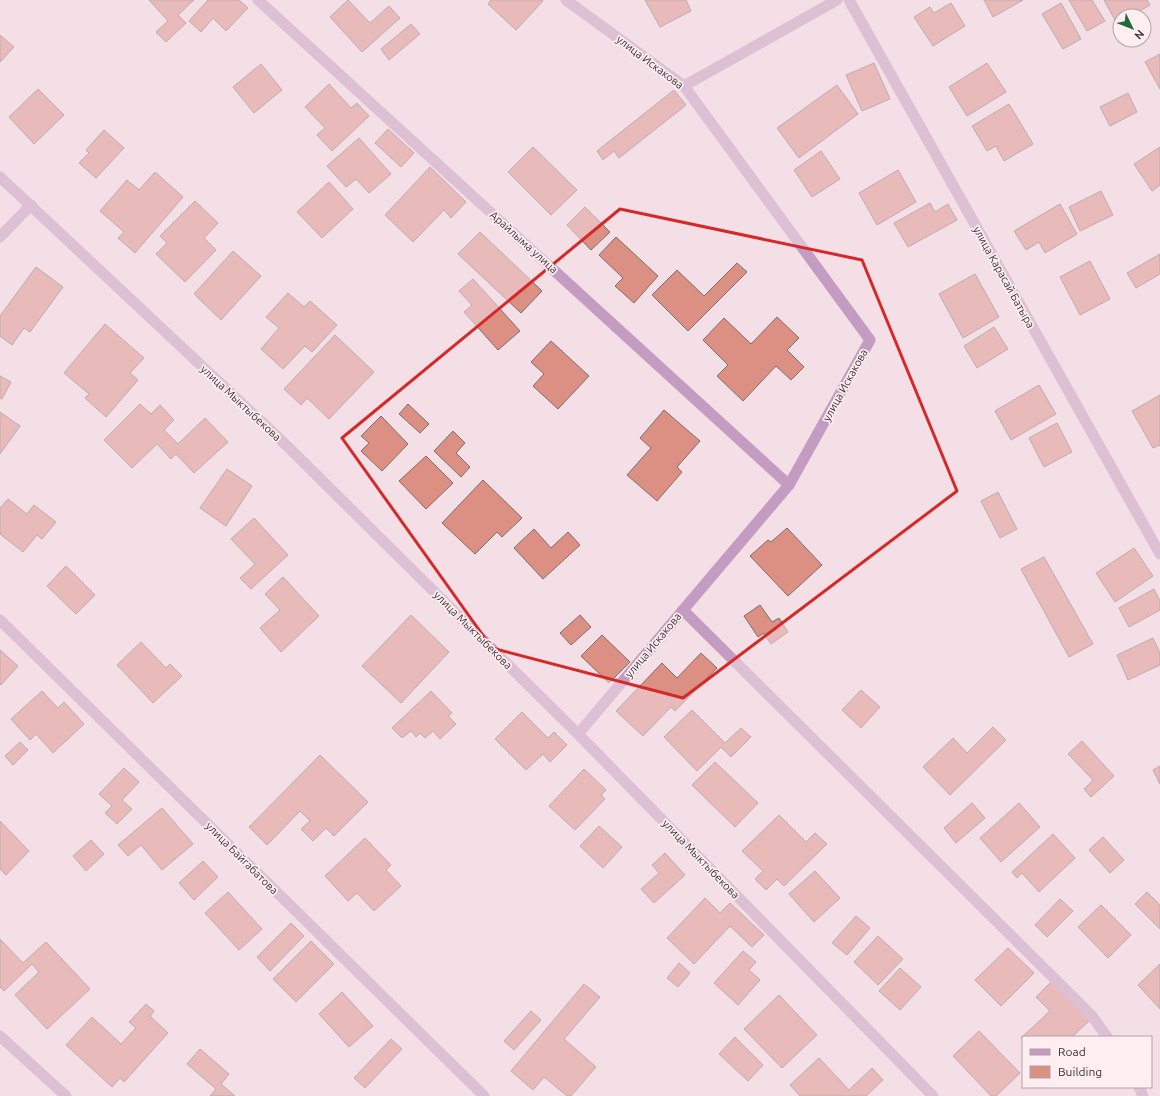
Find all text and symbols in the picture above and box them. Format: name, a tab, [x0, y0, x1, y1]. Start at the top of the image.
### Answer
north arrow	[1112, 8, 1152, 48]
text: N	[1132, 28, 1147, 42]
street label: улица Искакова	[614, 33, 686, 91]
street label: Арайлыма улица	[488, 209, 560, 275]
street label: улица Карасай Батыра	[971, 224, 1037, 330]
street label: улица Искакова	[820, 347, 870, 423]
street label: улица Мыктыбекова	[198, 363, 284, 443]
street label: улица Мыктыбекова	[432, 589, 514, 671]
street label: улица Искакова	[623, 610, 683, 680]
street label: улица Мыктыбекова	[660, 817, 742, 901]
street label: улица Байгабатова	[204, 820, 280, 896]
legend	[1022, 1036, 1152, 1088]
text: Road	[1058, 1045, 1086, 1058]
text: Building	[1058, 1065, 1102, 1078]

